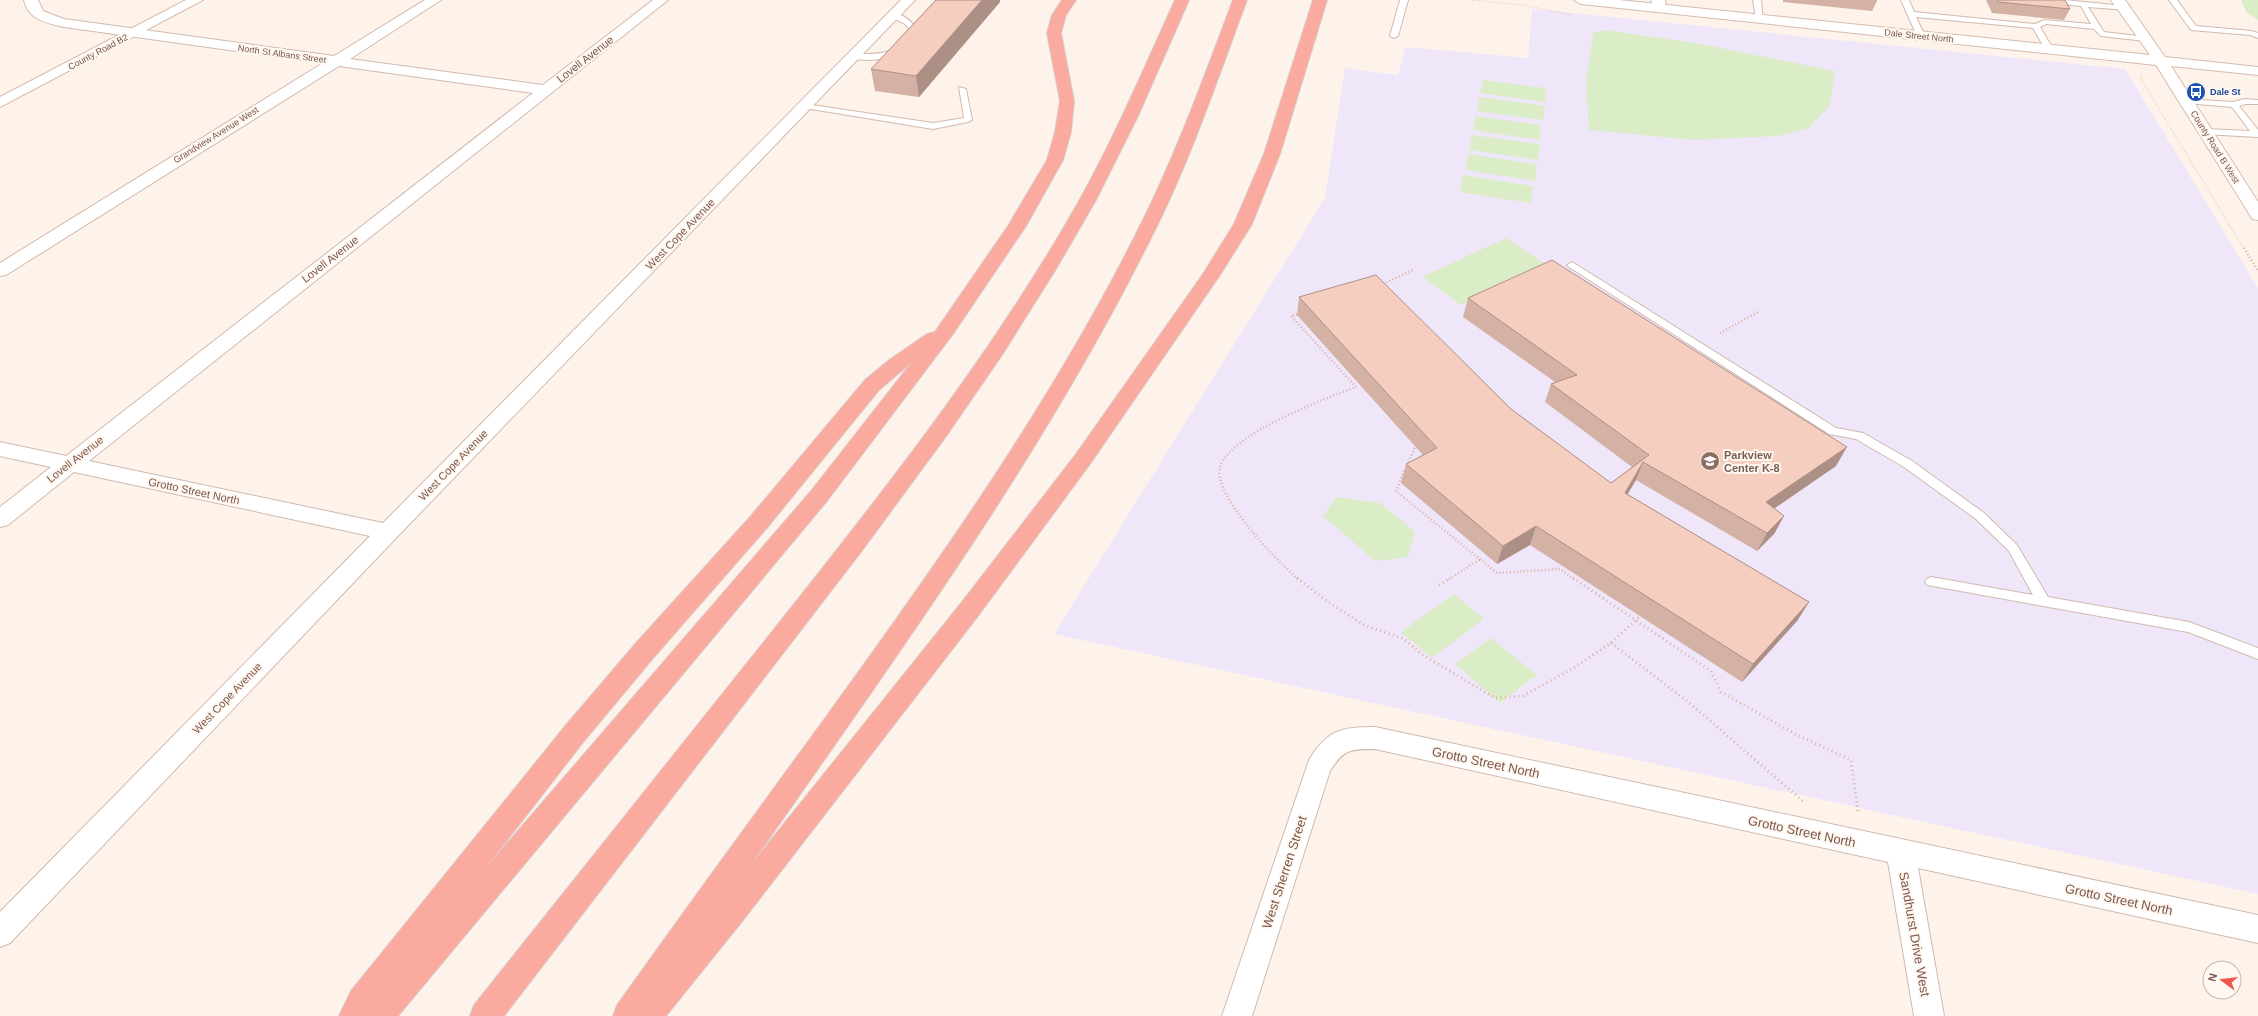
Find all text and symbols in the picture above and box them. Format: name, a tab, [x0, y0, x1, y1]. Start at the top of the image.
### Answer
street label: Dale Street North	[1884, 27, 1954, 45]
street label: County Road B2	[66, 32, 130, 72]
street label: Lovell Avenue	[554, 33, 616, 85]
street label: North St Albans Street	[237, 43, 327, 65]
bus stop icon: Dale St	[2185, 81, 2207, 103]
place label: Dale St	[2210, 87, 2241, 97]
street label: Grandview Avenue West	[172, 104, 261, 165]
street label: County Road B West	[2189, 109, 2242, 186]
street label: West Cope Avenue	[643, 196, 717, 272]
street label: Lovell Avenue	[299, 233, 361, 285]
street label: West Cope Avenue	[416, 427, 490, 503]
street label: Lovell Avenue	[44, 433, 106, 485]
place label: Parkview Center K-8	[1724, 449, 1780, 474]
school or university icon: Parkview Center K-8	[1699, 450, 1721, 472]
street label: Grotto Street North	[147, 475, 241, 507]
street label: West Cope Avenue	[190, 660, 264, 736]
street label: Grotto Street North	[1431, 744, 1541, 781]
street label: Grotto Street North	[1747, 813, 1857, 850]
street label: West Sherren Street	[1259, 814, 1310, 930]
street label: Sandhurst Drive West	[1896, 871, 1933, 998]
street label: Grotto Street North	[2064, 881, 2174, 918]
north arrow	[2202, 960, 2242, 1000]
text: N	[2206, 972, 2219, 983]

